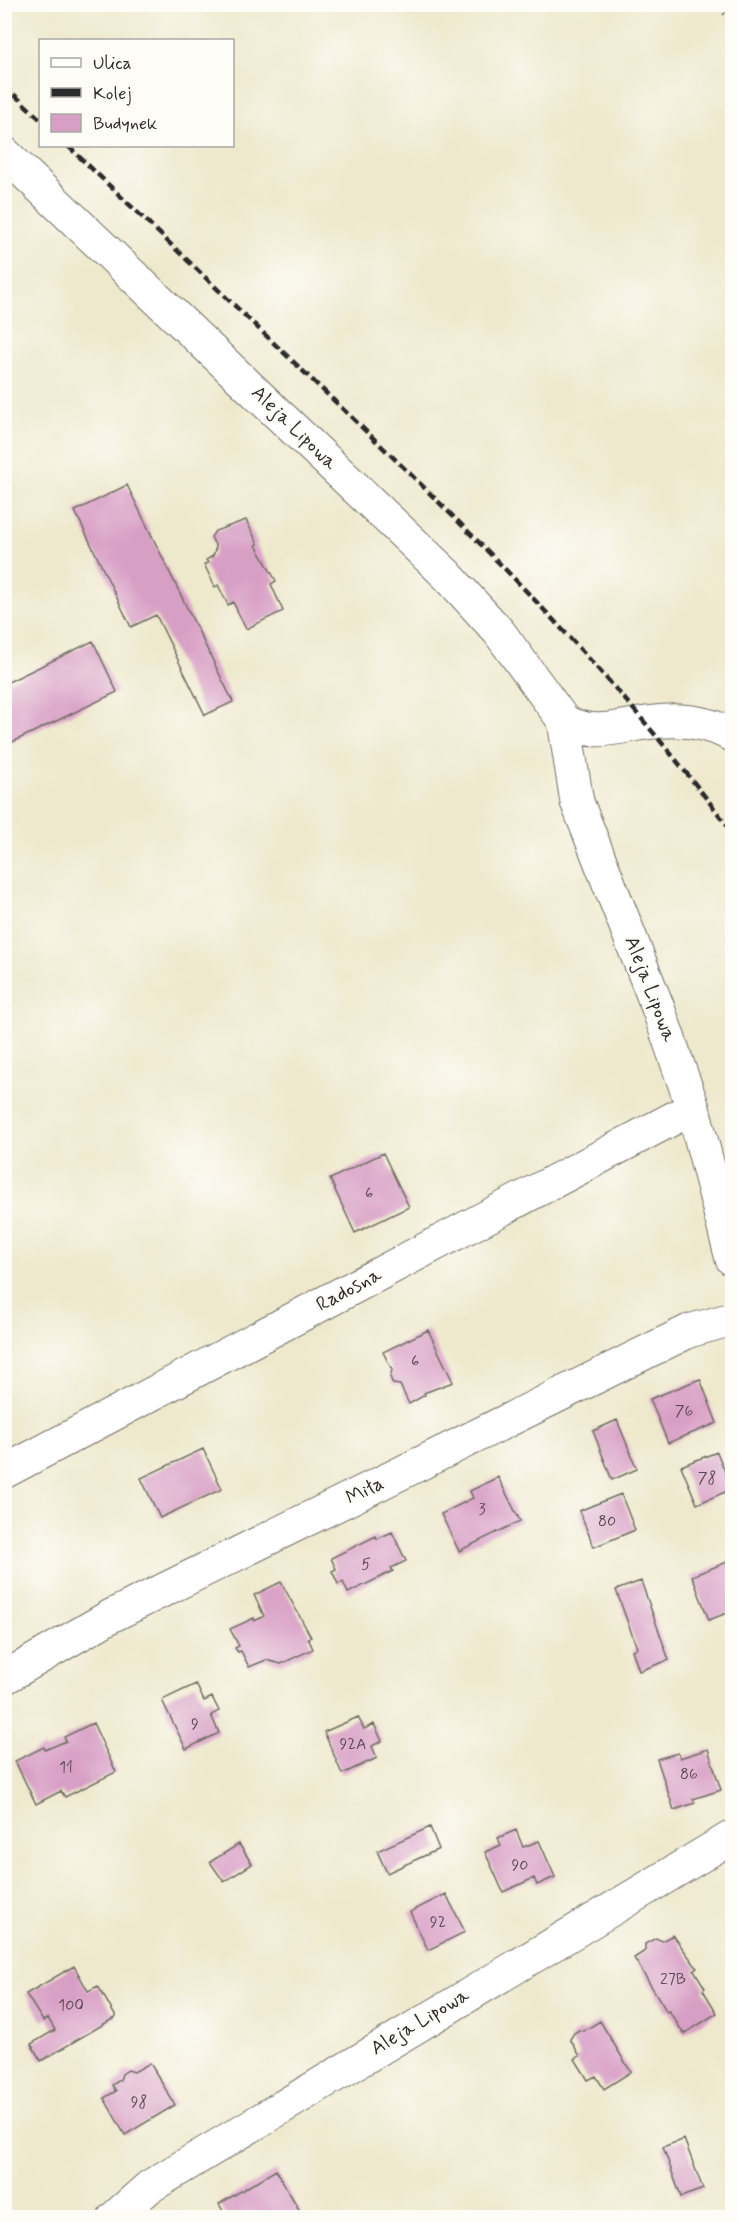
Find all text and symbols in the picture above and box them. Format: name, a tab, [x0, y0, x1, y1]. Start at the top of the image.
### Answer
legend	[39, 39, 234, 147]
text: Ulica	[93, 52, 132, 76]
text: Kolej	[93, 82, 131, 106]
text: Budynek	[93, 112, 157, 136]
street label: Aleja Lipowa	[245, 380, 344, 477]
street label: Aleja Lipowa	[618, 933, 683, 1046]
house number: 6	[365, 1183, 373, 1204]
street label: Radosna	[312, 1261, 387, 1318]
house number: 6	[411, 1351, 419, 1372]
house number: 76	[675, 1401, 693, 1422]
house number: 78	[698, 1468, 716, 1489]
street label: Miła	[341, 1470, 389, 1512]
house number: 3	[478, 1499, 486, 1520]
house number: 80	[598, 1511, 616, 1532]
house number: 5	[361, 1554, 371, 1575]
house number: 9	[191, 1714, 199, 1735]
house number: 92A	[340, 1734, 366, 1755]
house number: 11	[59, 1757, 73, 1778]
house number: 86	[680, 1764, 698, 1785]
house number: 90	[511, 1855, 529, 1876]
house number: 92	[430, 1912, 446, 1933]
house number: 27B	[660, 1969, 686, 1990]
street label: Aleja Lipowa	[366, 1981, 475, 2062]
house number: 100	[58, 1995, 84, 2016]
house number: 98	[131, 2092, 147, 2113]

